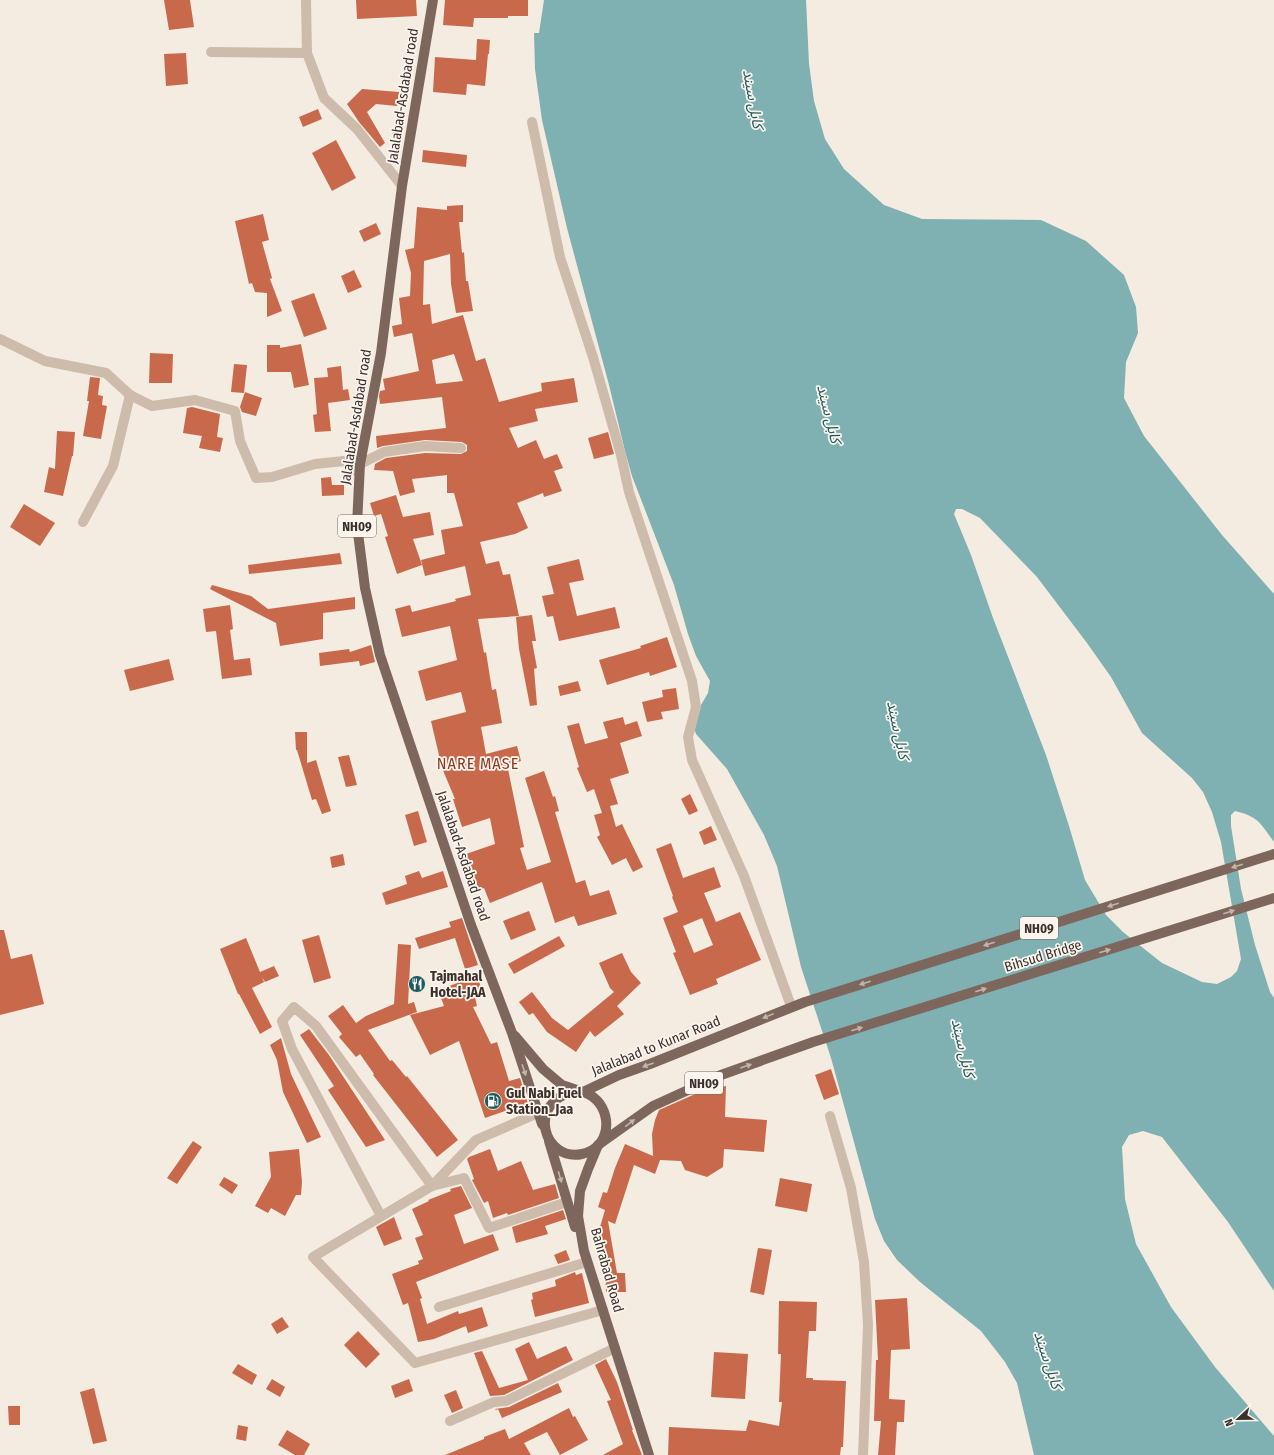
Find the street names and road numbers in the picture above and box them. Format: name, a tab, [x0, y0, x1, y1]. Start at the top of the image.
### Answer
street label: Jalalabad-Asdabad road	[384, 27, 422, 165]
street label: Jalalabad-Asdabad road	[337, 348, 375, 486]
road number: NH09	[338, 515, 376, 537]
street label: Jalalabad-Asdabad road	[433, 789, 493, 923]
road number: NH09	[1020, 917, 1058, 939]
street label: Bihsud Bridge	[1002, 936, 1084, 976]
street label: Jalalabad to Kunar Road	[589, 1012, 723, 1080]
road number: NH09	[685, 1072, 723, 1094]
street label: Bahrabad Road	[587, 1226, 627, 1314]

